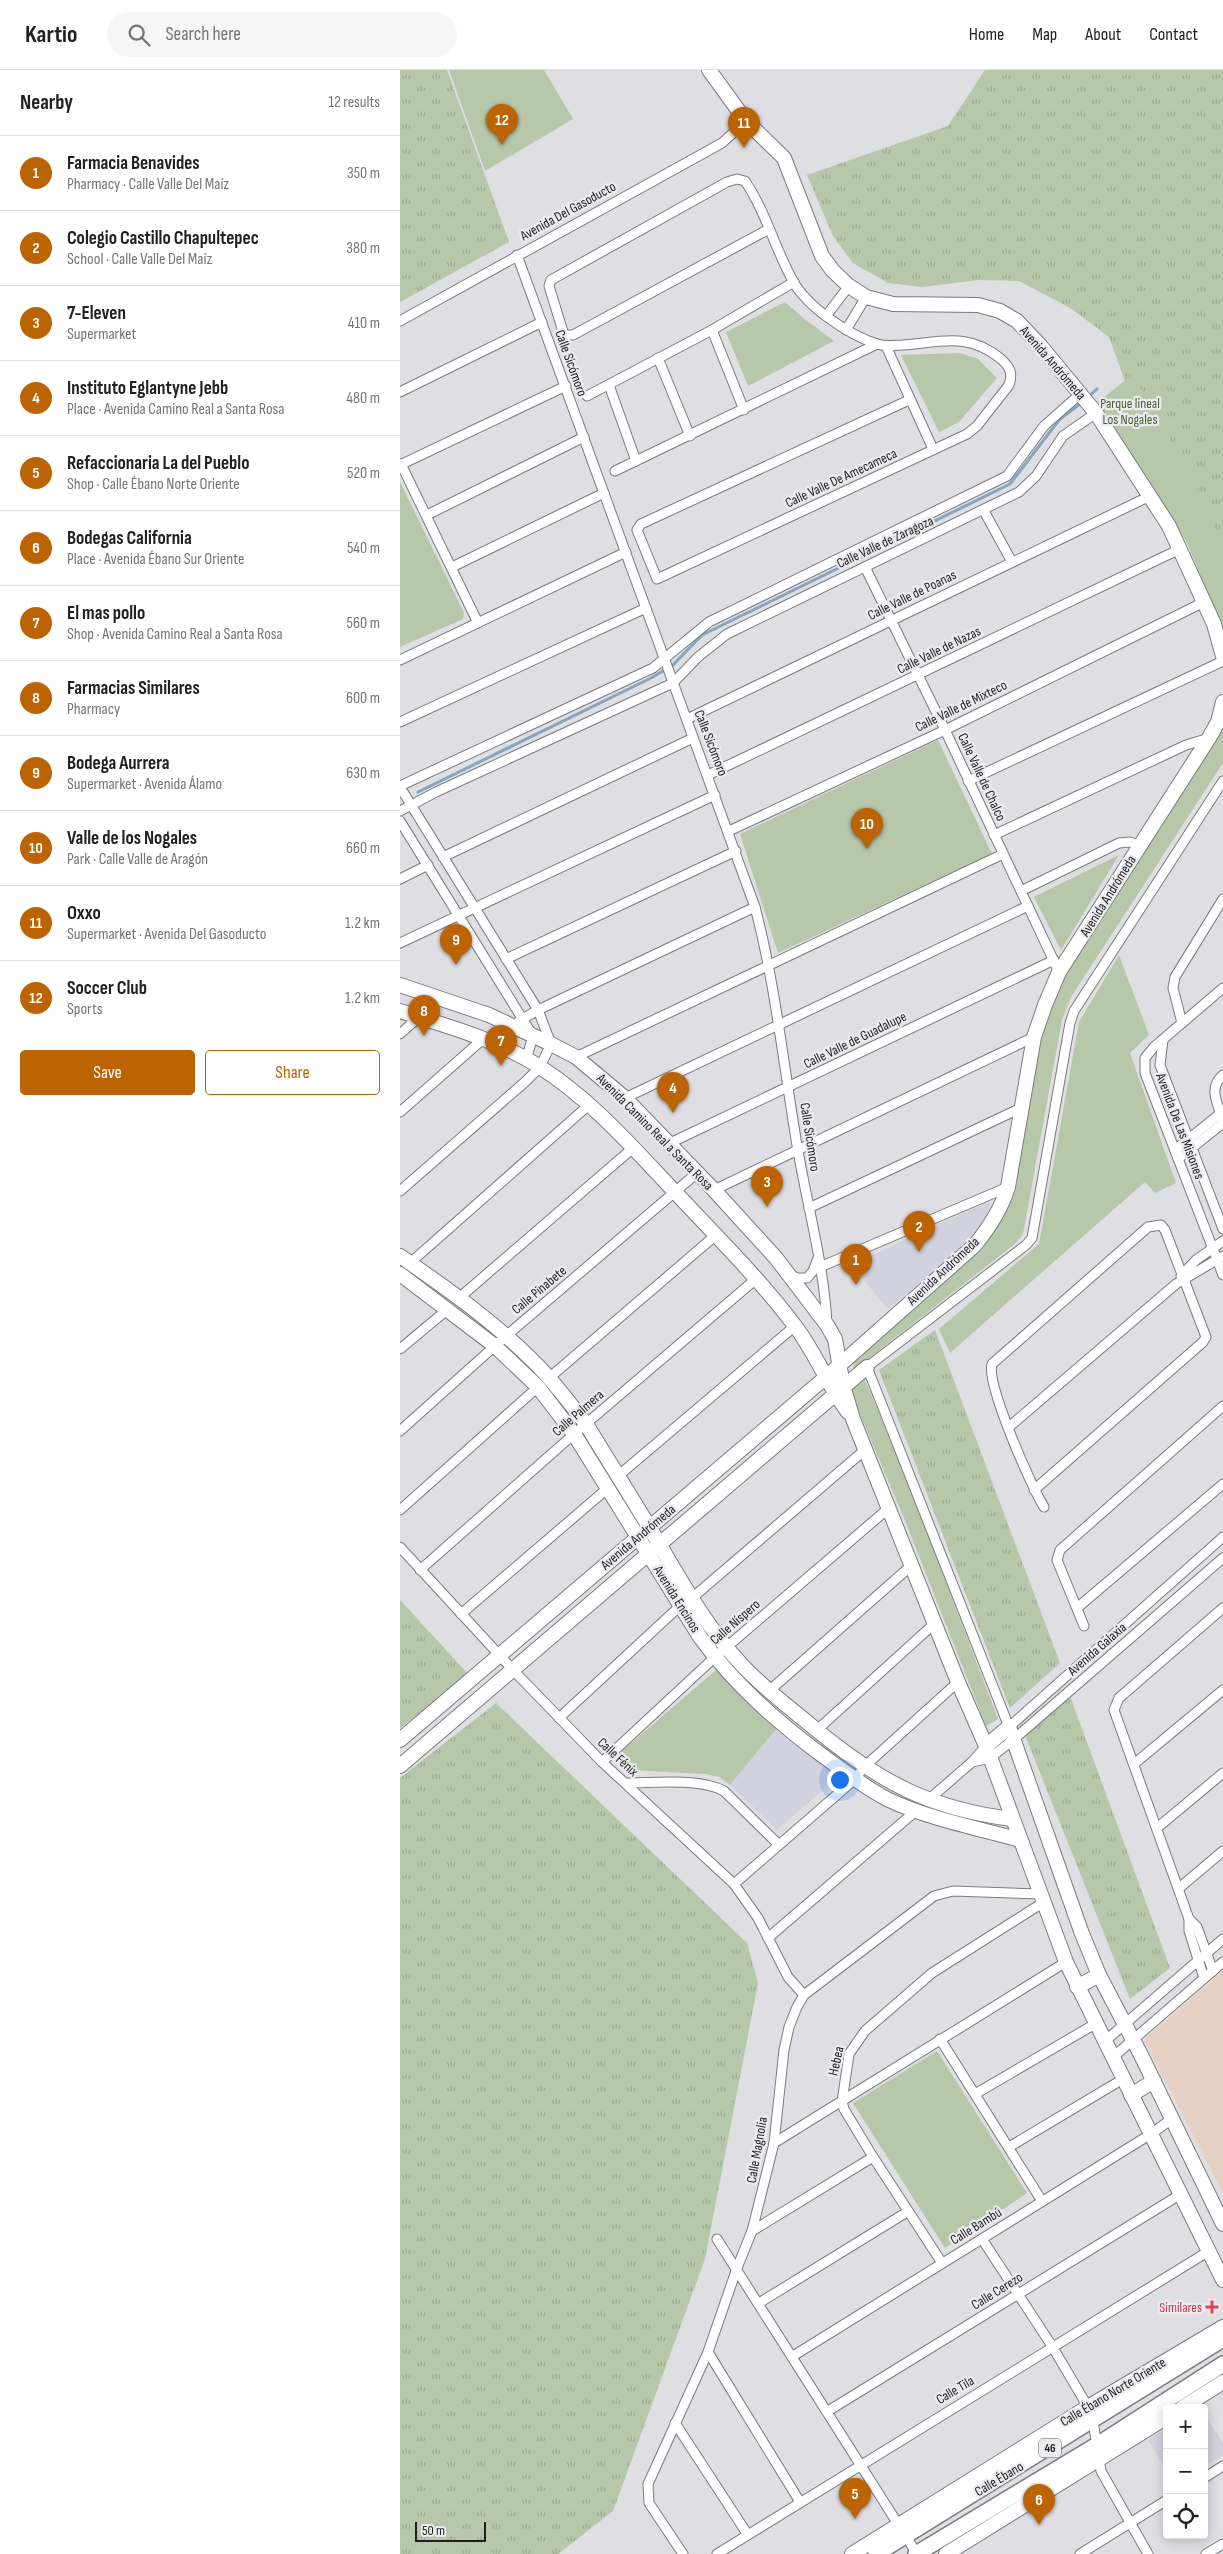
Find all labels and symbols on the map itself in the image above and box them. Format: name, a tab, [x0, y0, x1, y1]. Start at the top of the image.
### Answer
pin: 12	[486, 104, 518, 145]
pin: 11	[728, 107, 760, 148]
street label: Avenida Del Gasoducto	[516, 178, 619, 245]
street label: Avenida Andrómeda	[1016, 322, 1090, 403]
street label: Calle Sicómoro	[551, 328, 591, 399]
park label: Parque lineal Los Nogales	[1100, 395, 1160, 428]
street label: Calle Valle De Amecameca	[782, 445, 900, 511]
street label: Calle Valle de Zaragoza	[834, 512, 936, 572]
street label: Calle Valle de Poanas	[865, 566, 959, 624]
street label: Calle Valle de Nazas	[894, 622, 984, 678]
street label: Calle Valle de Mixteco	[912, 676, 1010, 736]
street label: Calle Sicómoro	[691, 708, 731, 779]
street label: Calle Valle de Chalco	[954, 730, 1010, 824]
pin: 10	[851, 808, 883, 849]
street label: Avenida Andrómeda	[1076, 852, 1140, 941]
pin: 9	[440, 924, 472, 965]
pin: 8	[408, 995, 440, 1036]
street label: Calle Valle de Guadalupe	[801, 1008, 909, 1072]
pin: 7	[485, 1025, 517, 1066]
street label: Avenida Camino Real a Santa Rosa	[592, 1069, 717, 1194]
street label: Avenida De Las Misiones	[1152, 1070, 1208, 1182]
pin: 4	[657, 1072, 689, 1113]
street label: Calle Sicómoro	[796, 1101, 824, 1173]
pin: 3	[751, 1166, 783, 1207]
pin: 2	[903, 1211, 935, 1252]
street label: Avenida Andrómeda	[903, 1233, 983, 1309]
pin: 1	[840, 1244, 872, 1285]
street label: Calle Pinabete	[508, 1262, 570, 1318]
street label: Calle Palmera	[549, 1386, 607, 1440]
street label: Avenida Andrómeda	[596, 1501, 679, 1574]
street label: Avenida Encinos	[649, 1562, 704, 1636]
street label: Calle Níspero	[706, 1596, 764, 1648]
street label: Avenida Galaxia	[1063, 1619, 1130, 1680]
street label: Calle Fénix	[594, 1734, 642, 1781]
your location	[827, 1767, 853, 1793]
street label: Hebea	[824, 2045, 848, 2077]
street label: Calle Magnolia	[743, 2116, 771, 2184]
street label: Calle Bambú	[947, 2204, 1005, 2248]
street label: Calle Cerezo	[968, 2268, 1026, 2313]
place label: Similares	[1159, 2299, 1202, 2316]
marker: Similares	[1206, 2301, 1218, 2313]
street label: Calle Ébano Norte Oriente	[1057, 2354, 1169, 2430]
street label: Calle Tila	[933, 2372, 977, 2408]
road number: 46	[1039, 2438, 1061, 2458]
street label: Calle Ébano	[972, 2458, 1027, 2500]
pin: 5	[839, 2478, 871, 2519]
pin: 6	[1023, 2484, 1055, 2525]
scale bar	[415, 2519, 486, 2542]

